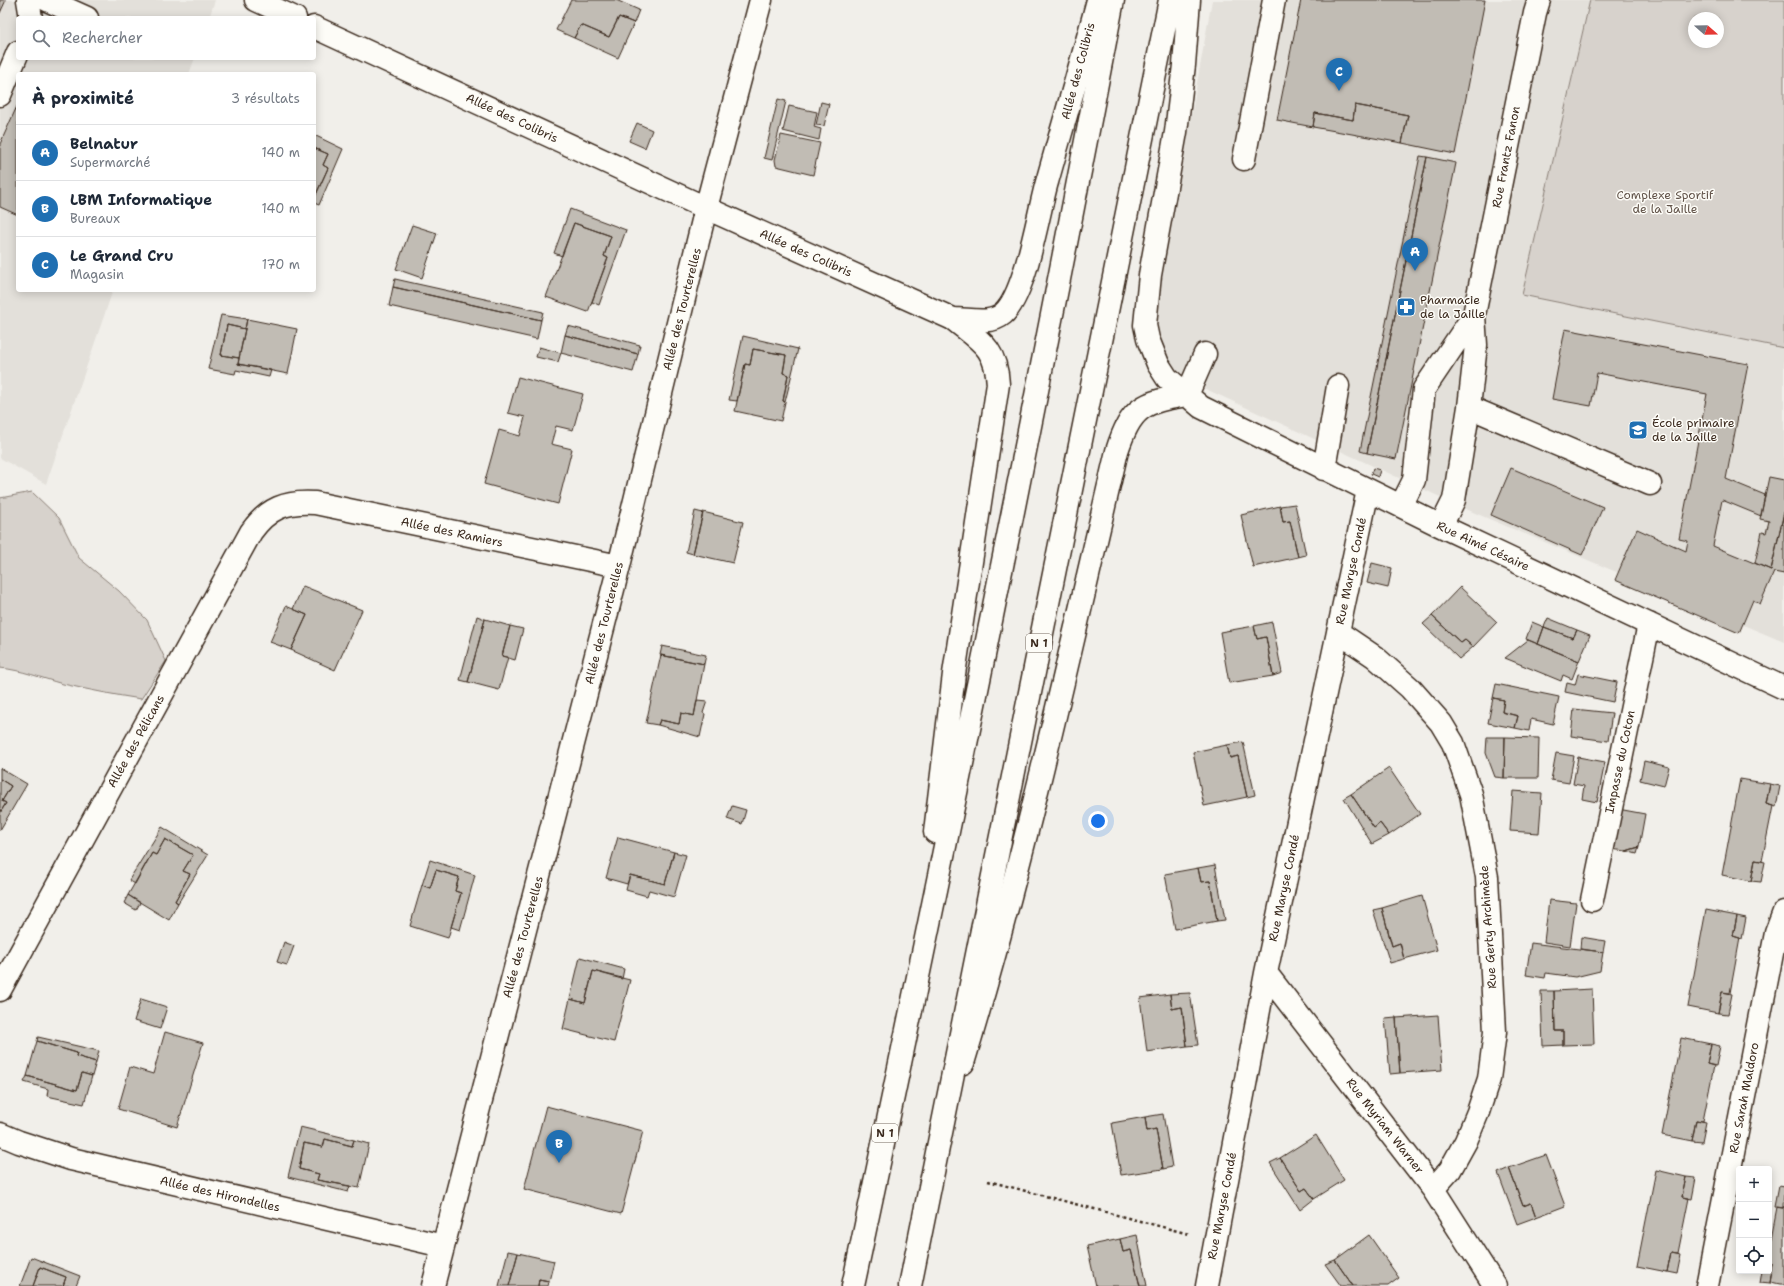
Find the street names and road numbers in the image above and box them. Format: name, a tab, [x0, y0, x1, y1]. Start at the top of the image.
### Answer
street label: Allée des Colibris	[1057, 21, 1099, 121]
street label: Allée des Colibris	[463, 90, 561, 146]
street label: Rue Frantz Fanon	[1488, 105, 1524, 209]
street label: Allée des Colibris	[757, 225, 855, 281]
street label: Allée des Tourterelles	[659, 246, 705, 372]
street label: Allée des Ramiers	[399, 513, 505, 551]
street label: Rue Maryse Condé	[1332, 516, 1370, 626]
street label: Rue Aimé Césaire	[1434, 517, 1532, 575]
street label: Allée des Tourterelles	[581, 560, 627, 686]
road number: N 1	[1026, 634, 1052, 652]
street label: Allée des Pélicans	[104, 692, 168, 790]
street label: Impasse du Coton	[1601, 709, 1639, 815]
street label: Rue Maryse Condé	[1265, 833, 1303, 943]
street label: Rue Gerty Archimède	[1476, 864, 1500, 989]
street label: Allée des Tourterelles	[499, 874, 547, 1000]
street label: Rue Sarah Maldoro	[1725, 1041, 1763, 1155]
street label: Rue Myriam Warner	[1343, 1075, 1428, 1177]
road number: N 1	[872, 1124, 898, 1142]
street label: Rue Maryse Condé	[1204, 1151, 1240, 1261]
street label: Allée des Hirondelles	[158, 1172, 282, 1216]

